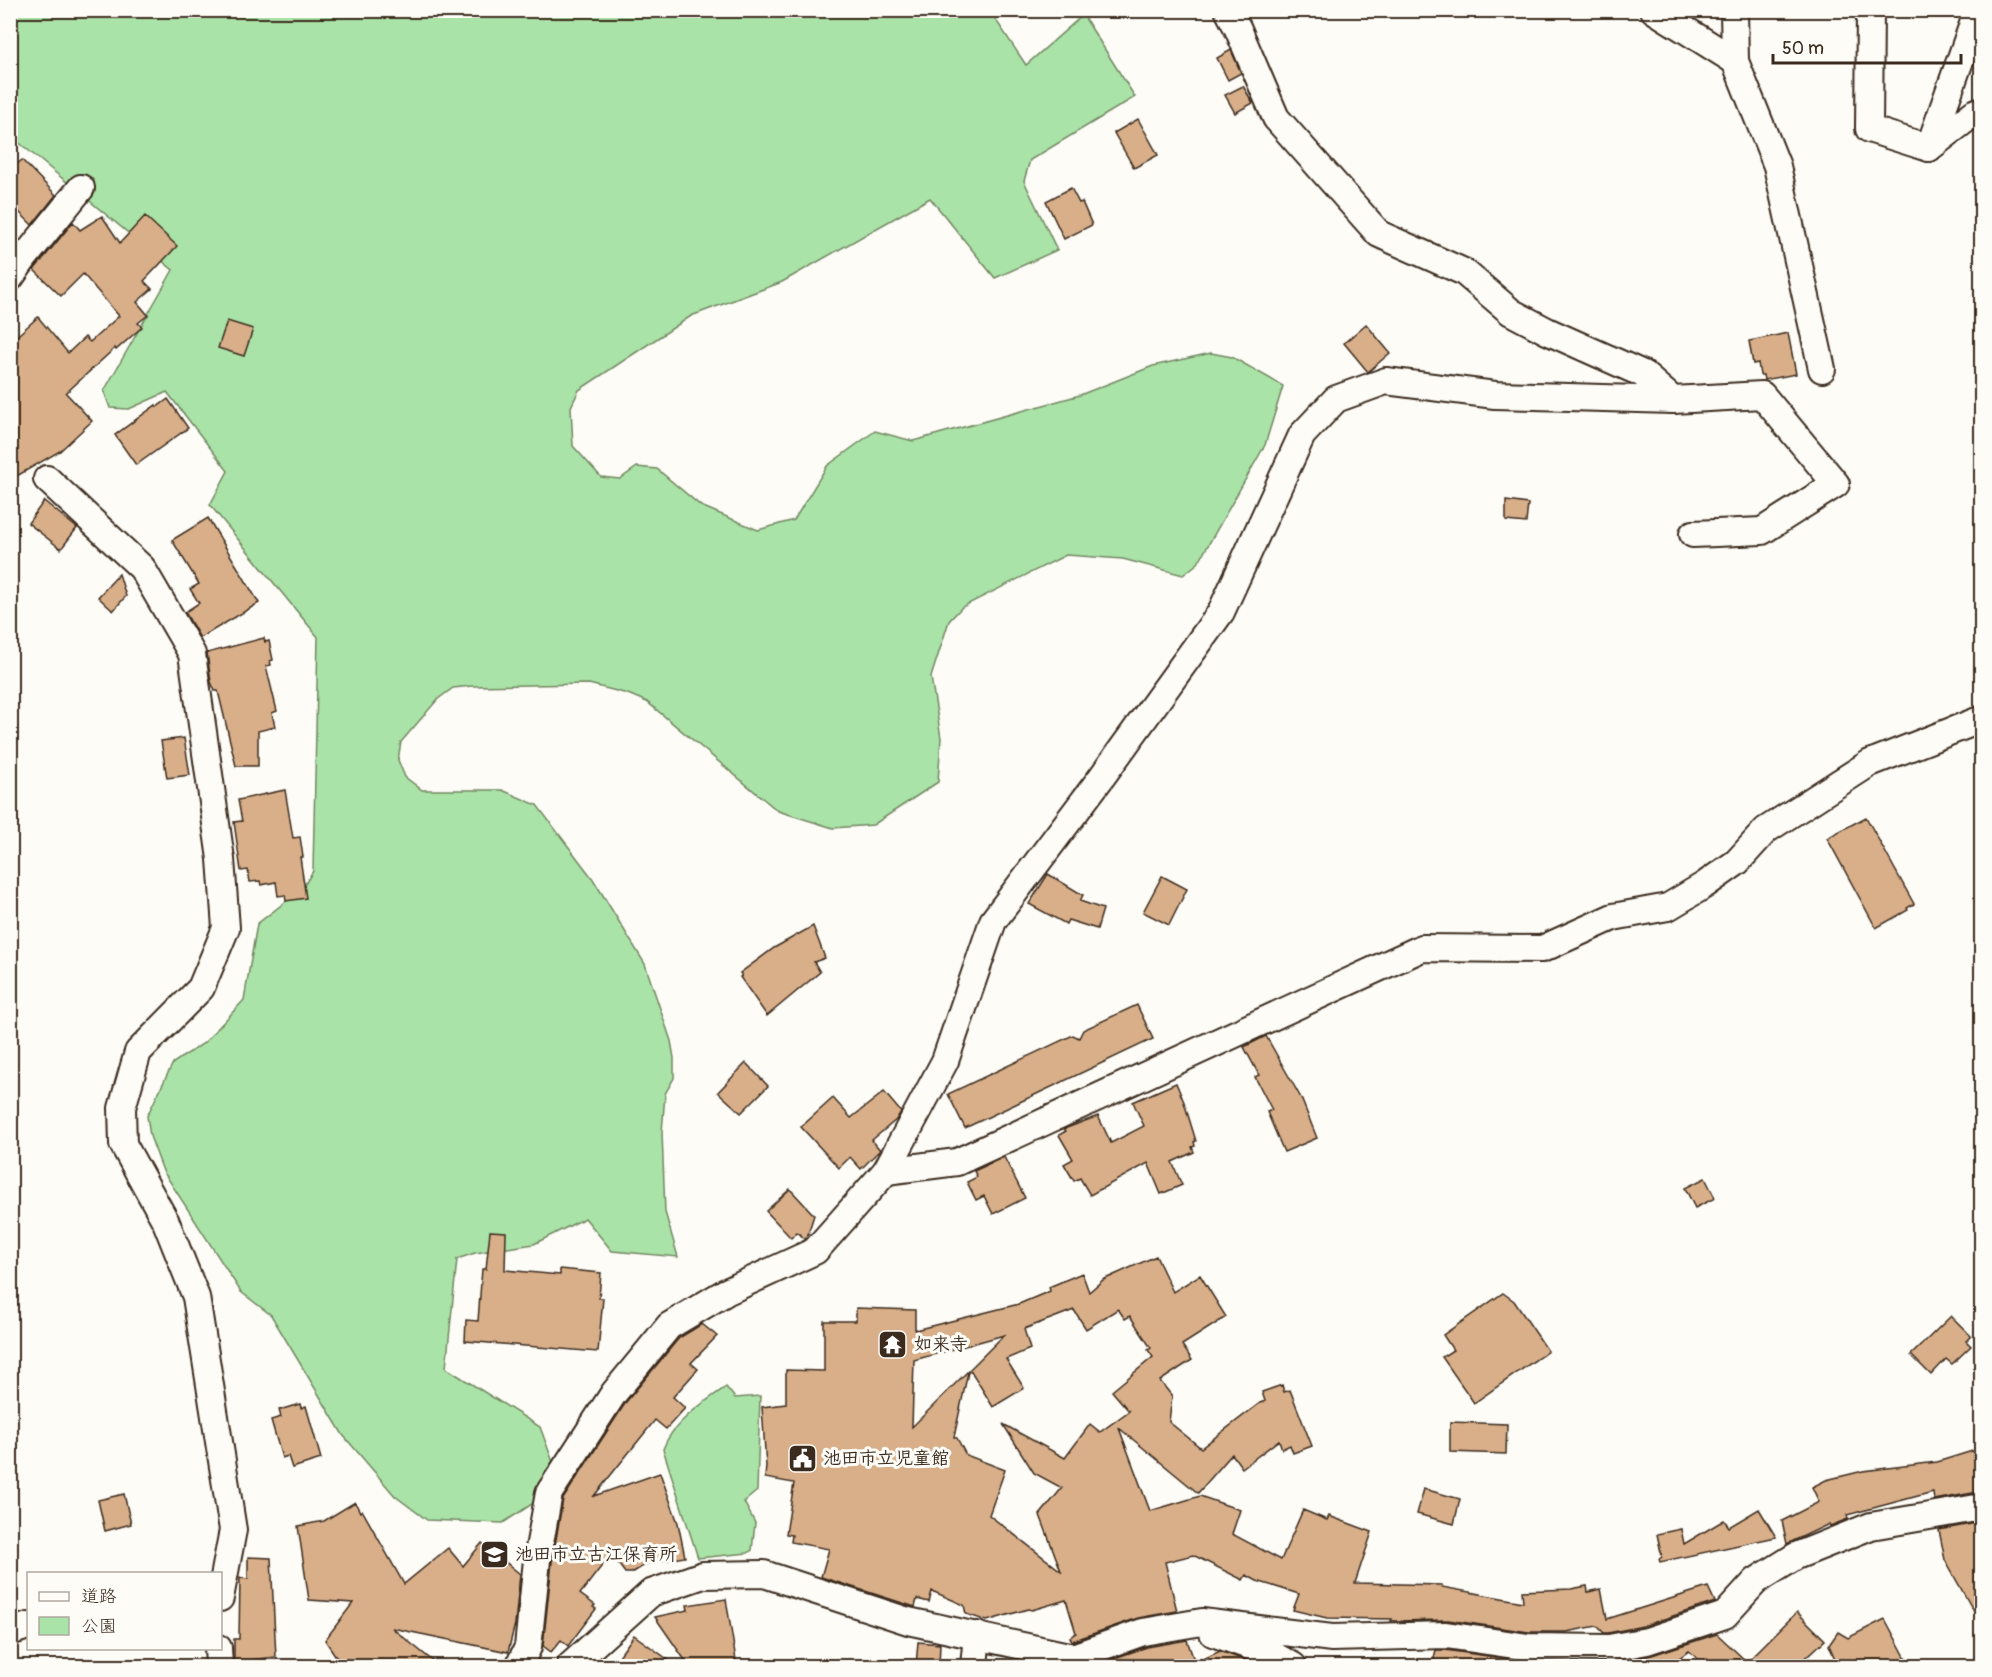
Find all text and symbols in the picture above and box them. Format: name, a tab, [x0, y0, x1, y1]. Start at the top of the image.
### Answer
scale bar	[1773, 27, 1960, 65]
text: 50 m	[1782, 37, 1824, 60]
temple icon: 如来寺	[877, 1328, 909, 1360]
place label: 如来寺	[914, 1333, 968, 1356]
public building icon: 池田市立児童館	[786, 1442, 818, 1474]
place label: 池田市立児童館	[823, 1447, 949, 1470]
school or university icon: 池田市立古江保育所	[478, 1538, 510, 1570]
place label: 池田市立古江保育所	[515, 1543, 677, 1566]
legend	[27, 1572, 222, 1650]
text: 道路	[81, 1585, 117, 1608]
text: 公園	[81, 1615, 117, 1638]

